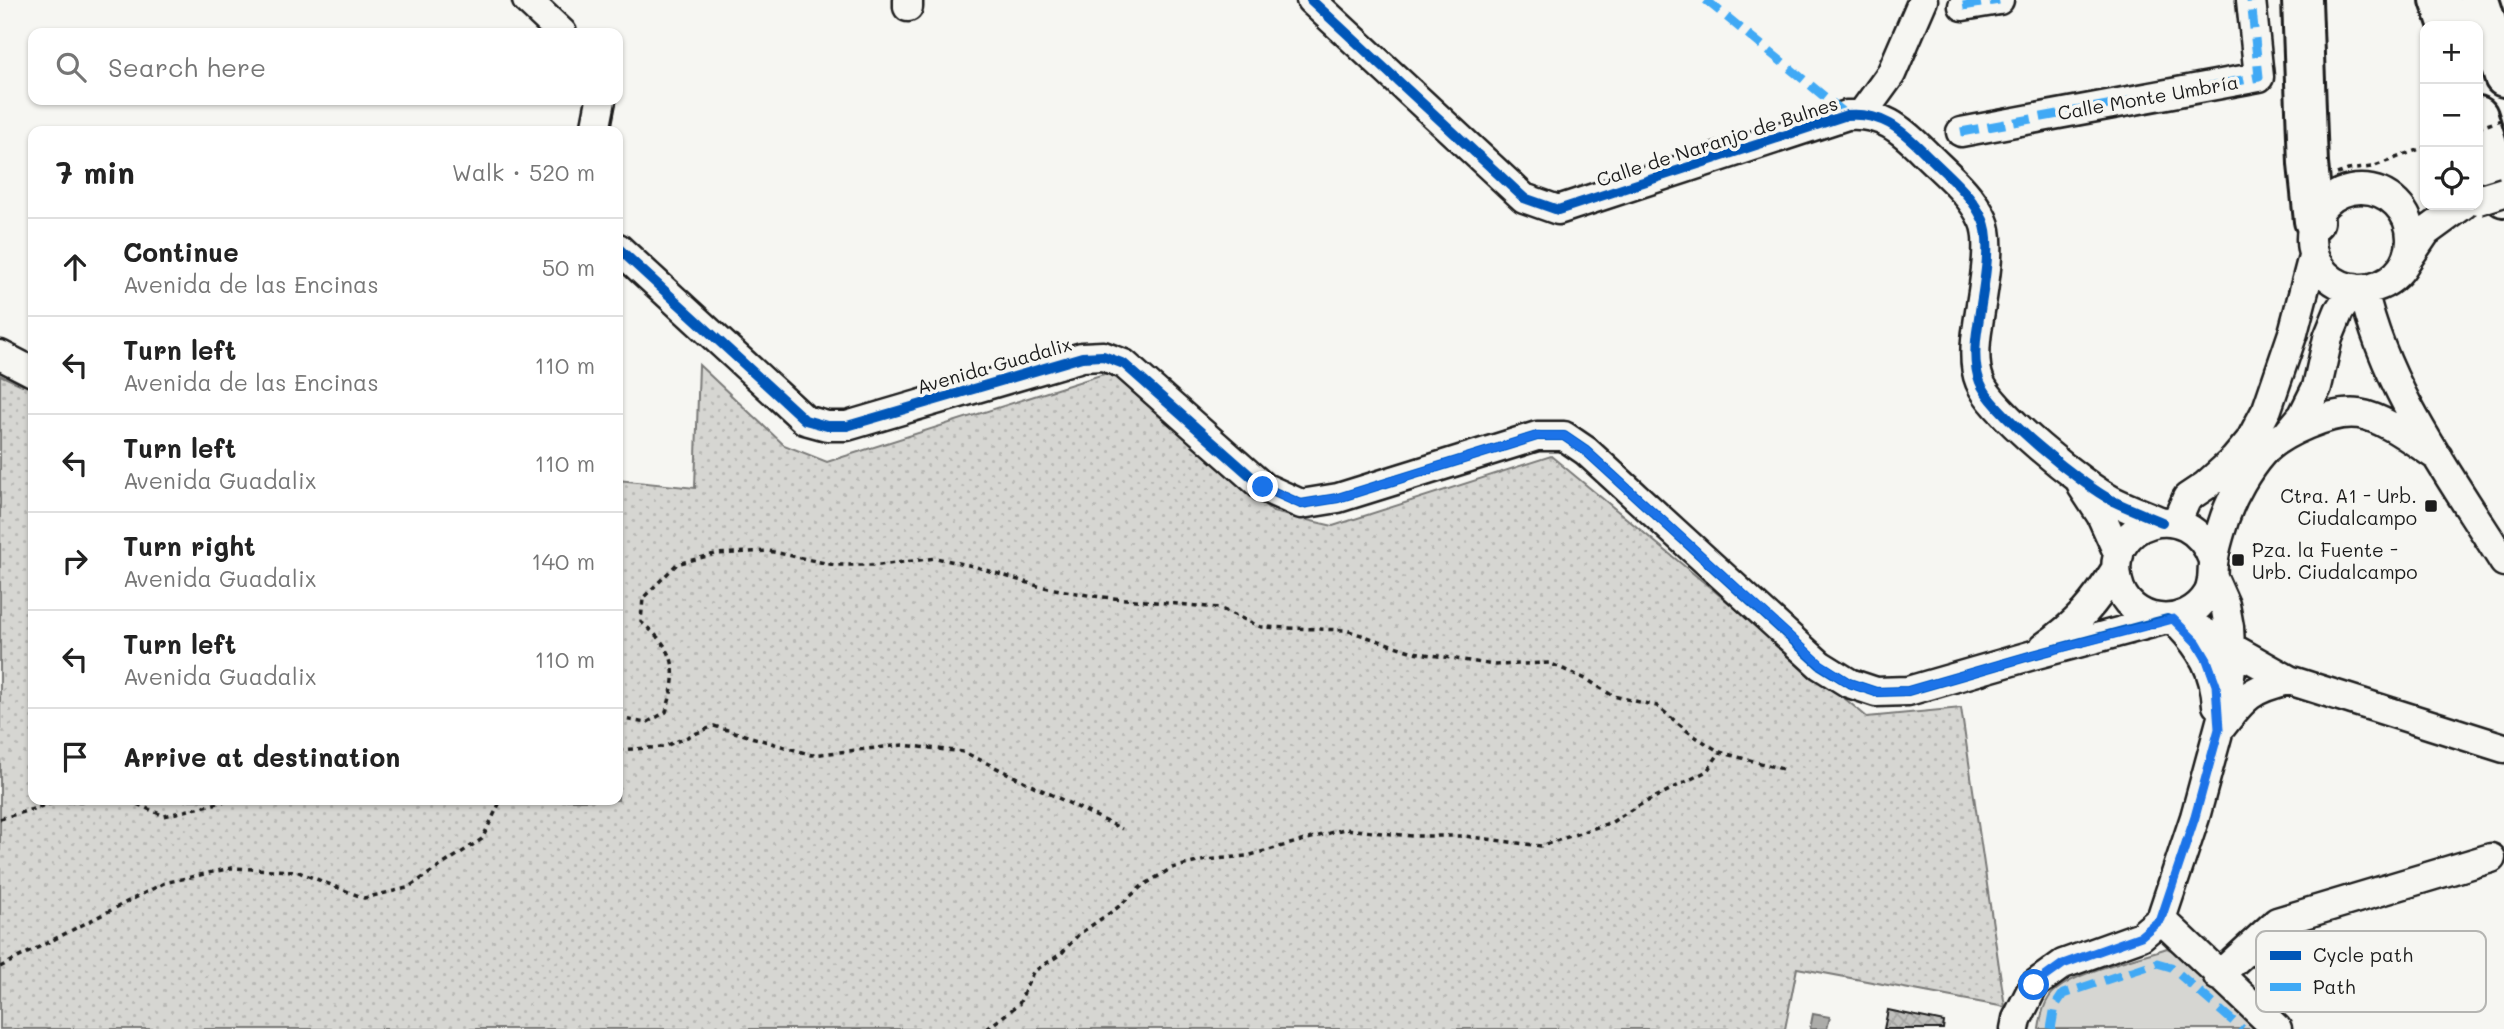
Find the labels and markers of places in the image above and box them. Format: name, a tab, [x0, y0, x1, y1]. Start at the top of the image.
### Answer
place label: Ctra. A1 - Urb. Ciudalcampo	[2280, 483, 2417, 530]
marker: Ctra. A1 - Urb. Ciudalcampo	[2423, 498, 2439, 514]
place label: Pza. la Fuente - Urb. Ciudalcampo	[2252, 537, 2418, 584]
marker: Pza. la Fuente - Urb. Ciudalcampo	[2230, 552, 2246, 568]

